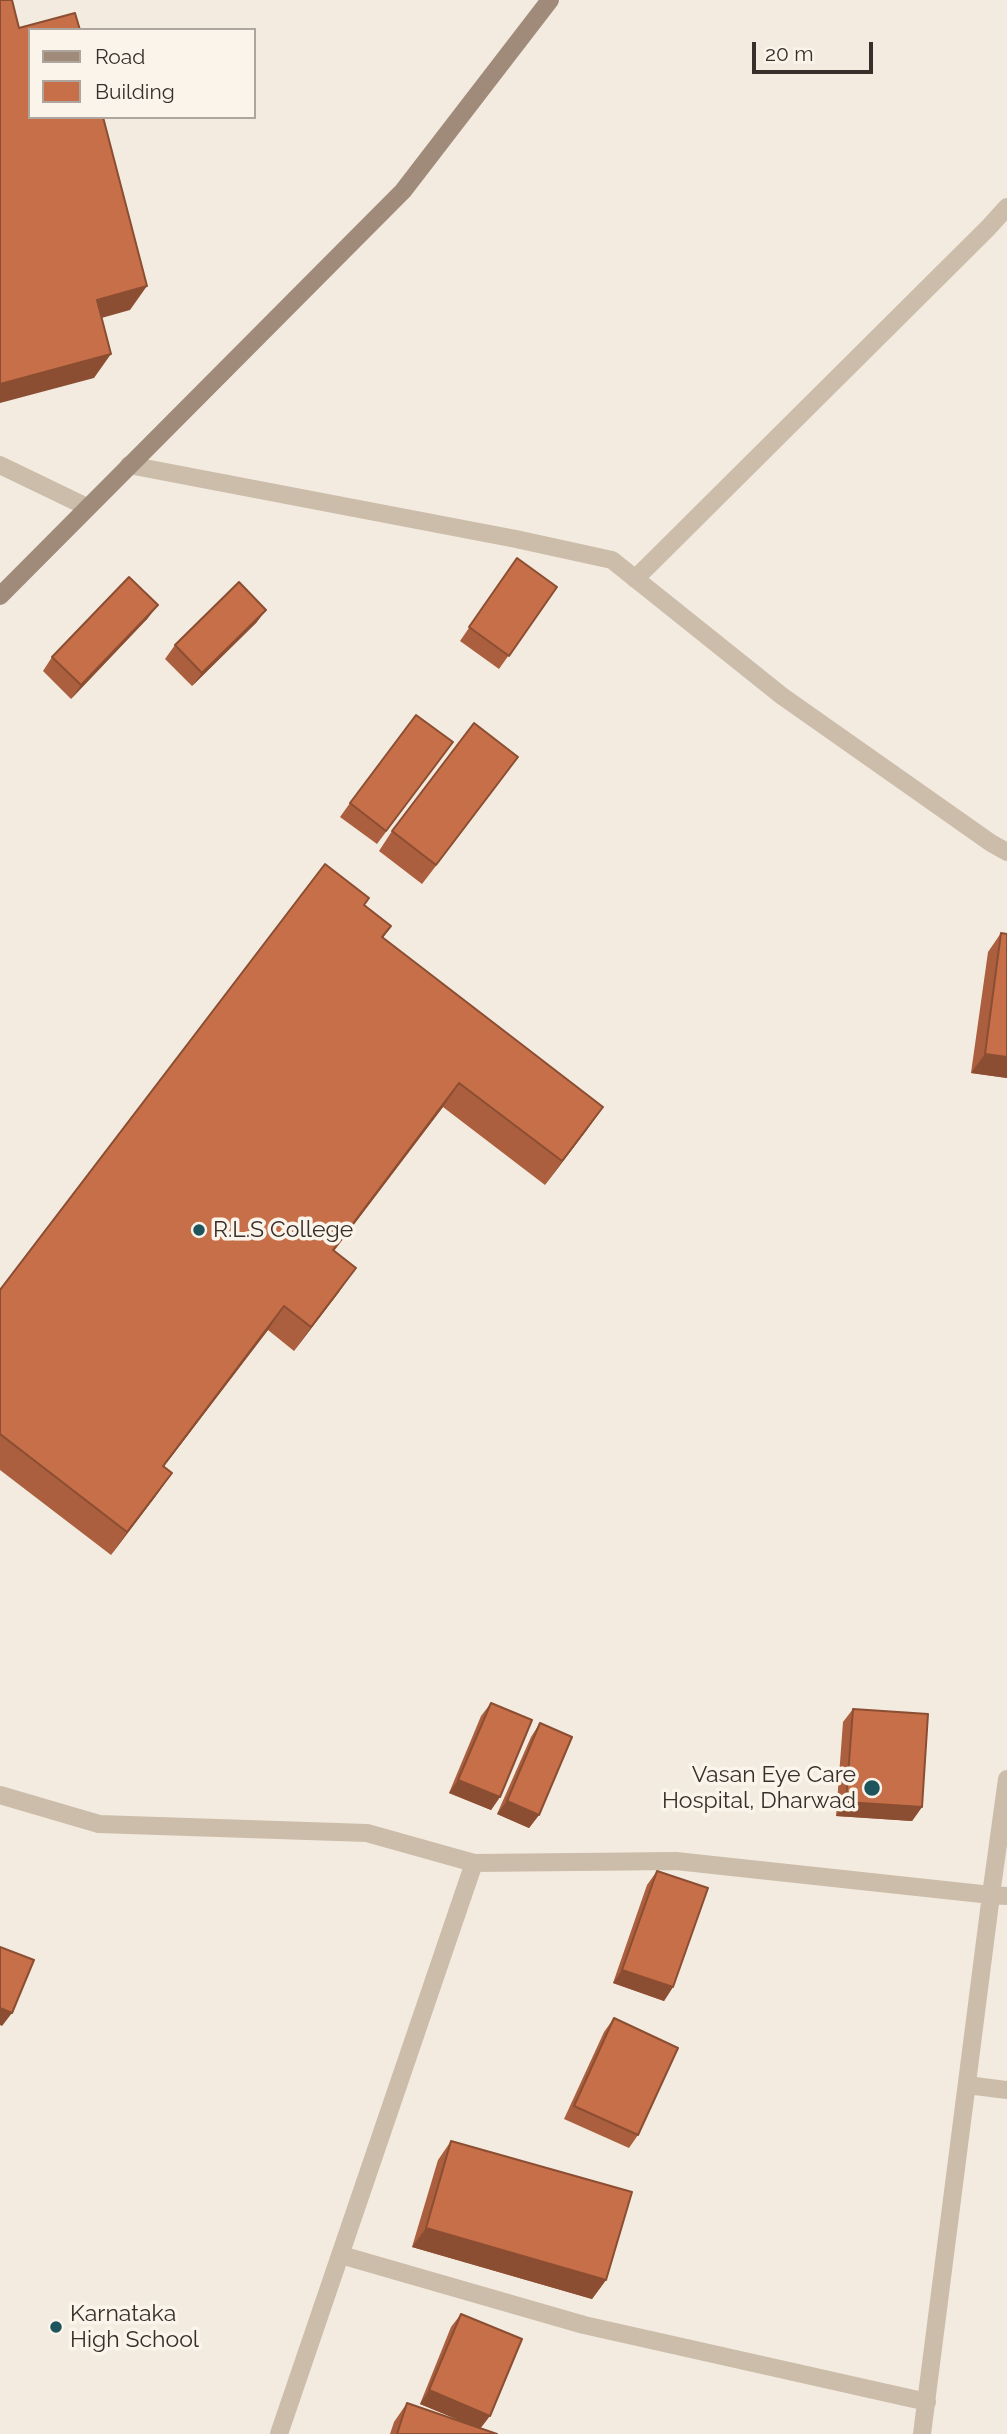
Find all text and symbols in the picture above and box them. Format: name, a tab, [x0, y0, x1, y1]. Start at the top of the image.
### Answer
legend	[28, 28, 256, 119]
scale bar	[755, 28, 876, 72]
text: 20 m	[765, 41, 813, 66]
text: Road	[95, 44, 145, 69]
text: Building	[95, 79, 175, 104]
place label: R.L.S College	[213, 1216, 353, 1244]
marker: R.L.S College	[191, 1222, 207, 1238]
place label: Vasan Eye Care Hospital, Dharwad	[662, 1761, 856, 1815]
marker: Vasan Eye Care Hospital, Dharwad	[862, 1778, 882, 1798]
place label: Karnataka High School	[70, 2300, 199, 2354]
marker: Karnataka High School	[48, 2319, 64, 2335]

